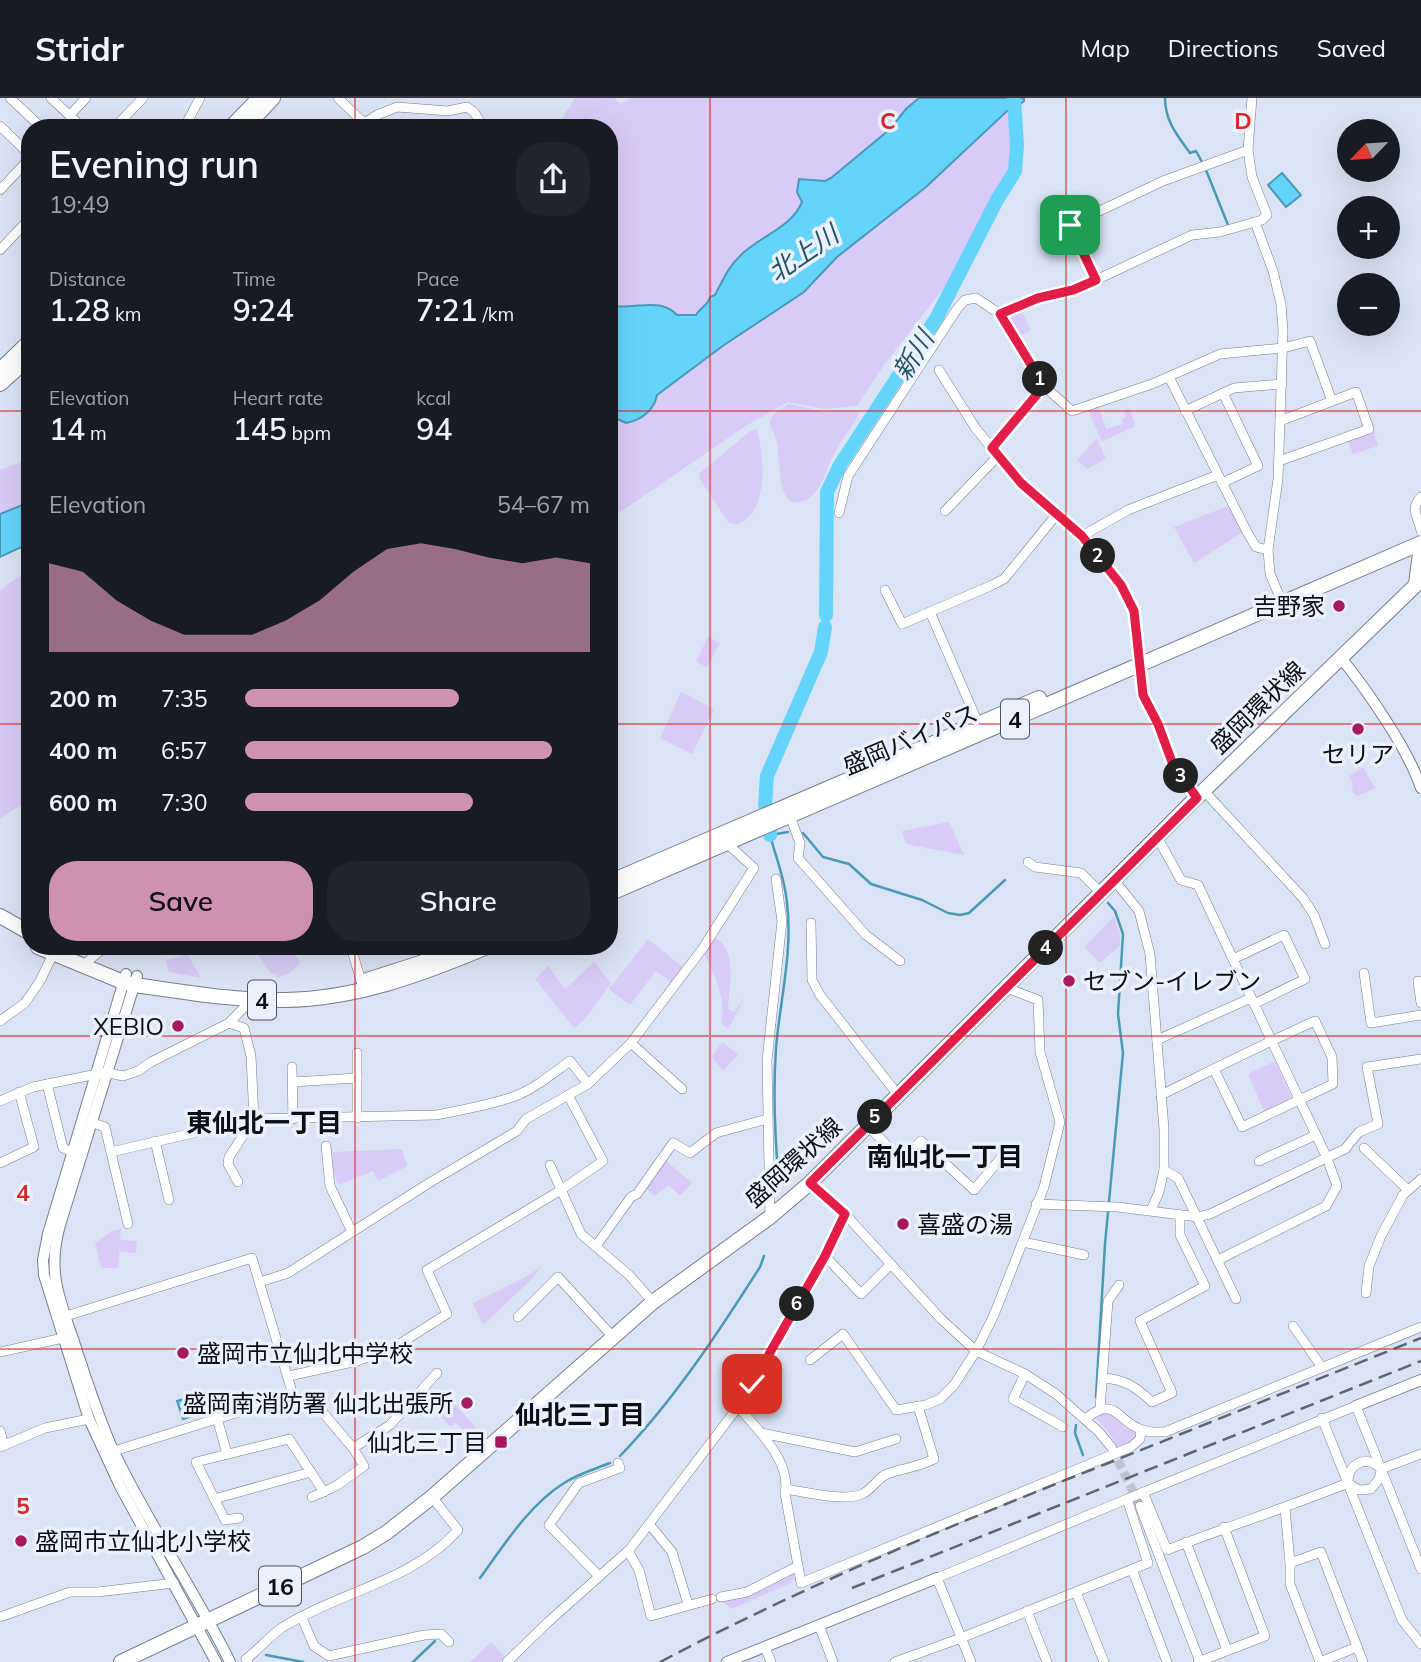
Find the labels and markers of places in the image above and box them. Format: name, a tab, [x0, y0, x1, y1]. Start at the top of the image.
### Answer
pin	[1040, 195, 1100, 255]
pin: 1	[1023, 362, 1058, 396]
pin: 2	[1080, 538, 1116, 574]
place label: 吉野家	[1253, 591, 1325, 621]
marker: 吉野家	[1331, 598, 1347, 614]
marker: セリア	[1350, 721, 1366, 737]
place label: セリア	[1322, 739, 1394, 769]
pin: 3	[1164, 758, 1198, 794]
pin: 4	[1028, 930, 1064, 966]
place label: セブン-イレブン	[1083, 966, 1261, 996]
marker: セブン-イレブン	[1061, 973, 1077, 989]
place label: XEBIO	[93, 1011, 164, 1041]
marker: XEBIO	[170, 1018, 186, 1034]
pin: 5	[858, 1100, 892, 1134]
place label: 喜盛の湯	[917, 1209, 1013, 1239]
marker: 喜盛の湯	[895, 1216, 911, 1232]
pin: 6	[780, 1286, 814, 1322]
place label: 盛岡市立仙北中学校	[197, 1338, 413, 1368]
marker: 盛岡市立仙北中学校	[175, 1345, 191, 1361]
pin	[722, 1354, 782, 1414]
place label: 盛岡南消防署 仙北出張所	[183, 1388, 453, 1418]
marker: 盛岡南消防署 仙北出張所	[459, 1395, 475, 1411]
place label: 仙北三丁目	[367, 1427, 487, 1457]
marker: 仙北三丁目	[493, 1434, 509, 1450]
place label: 盛岡市立仙北小学校	[35, 1526, 251, 1556]
marker: 盛岡市立仙北小学校	[13, 1533, 29, 1549]

